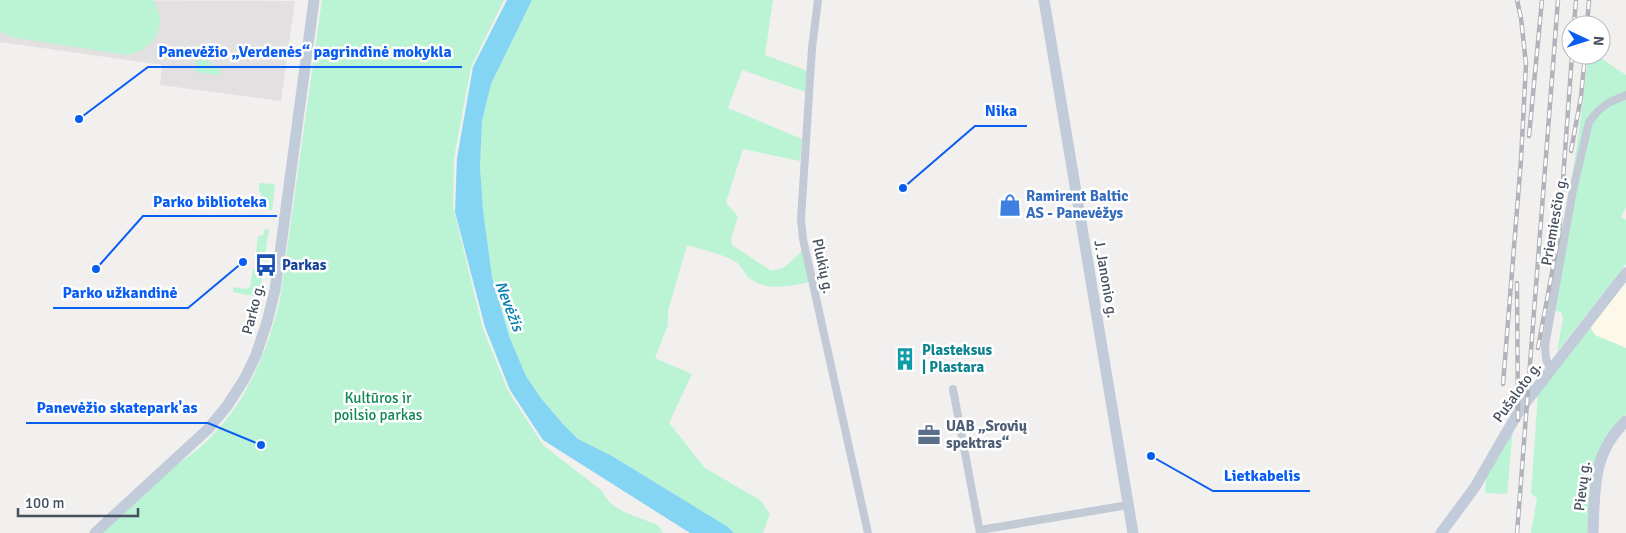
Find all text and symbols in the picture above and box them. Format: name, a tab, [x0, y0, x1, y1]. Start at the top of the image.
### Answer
north arrow	[1561, 15, 1611, 65]
text: N	[1590, 35, 1607, 46]
callout: Panevėžio „Verdenės“ pagrindinė mokykla	[148, 36, 462, 67]
text: Panevėžio „Verdenės“ pagrindinė mokykla	[158, 42, 452, 62]
callout: Nika	[975, 95, 1027, 126]
text: Nika	[985, 101, 1017, 121]
street label: Priemiesčio g.	[1537, 175, 1571, 267]
callout: Parko biblioteka	[143, 185, 277, 216]
place label: Ramirent Baltic AS - Panevėžys	[1026, 187, 1128, 222]
text: Parko biblioteka	[153, 192, 267, 212]
shop icon: Ramirent Baltic AS - Panevėžys	[997, 192, 1023, 218]
street label: Plukių g.	[808, 237, 838, 295]
street label: J. Janonio g.	[1090, 239, 1122, 319]
bus stop icon: Parkas	[253, 252, 279, 278]
place label: Parkas	[282, 256, 327, 274]
callout: Parko užkandinė	[53, 277, 188, 308]
water label: Nevėžis	[490, 278, 528, 336]
street label: Parko g.	[238, 282, 268, 336]
text: Parko užkandinė	[62, 283, 178, 303]
place label: Plasteksus | Plastara	[922, 341, 993, 376]
building icon: Plasteksus | Plastara	[892, 346, 918, 372]
street label: Pušaloto g.	[1489, 358, 1545, 426]
park label: Kultūros ir poilsio parkas	[334, 389, 423, 424]
callout: Panevėžio skatepark'as	[26, 392, 208, 423]
text: Panevėžio skatepark'as	[36, 398, 198, 418]
place label: UAB „Srovių spektras“	[946, 417, 1028, 452]
office icon: UAB „Srovių spektras“	[916, 422, 942, 448]
callout: Lietkabelis	[1213, 460, 1310, 491]
street label: Pievų g.	[1570, 460, 1594, 512]
text: Lietkabelis	[1224, 466, 1300, 486]
scale bar	[18, 486, 138, 518]
text: 100 m	[25, 494, 65, 512]

